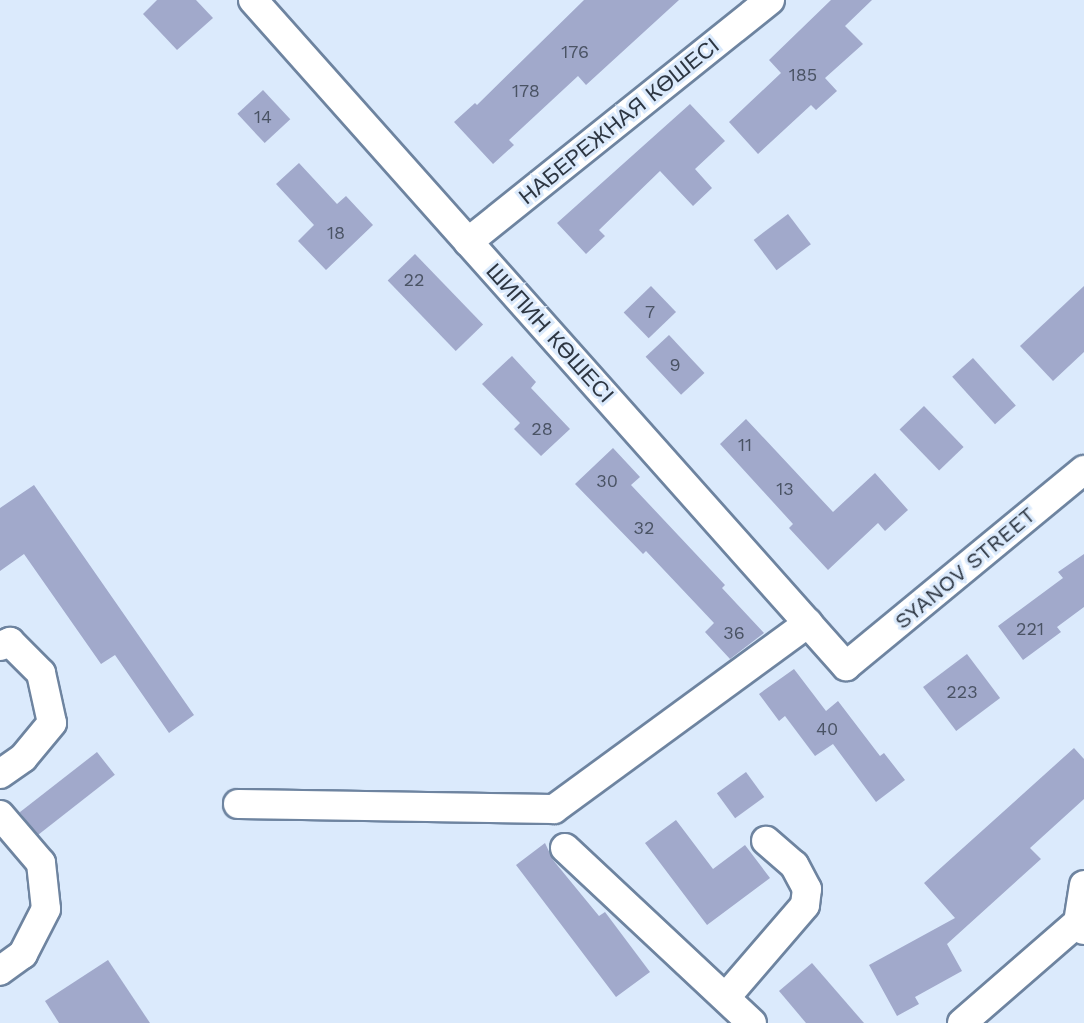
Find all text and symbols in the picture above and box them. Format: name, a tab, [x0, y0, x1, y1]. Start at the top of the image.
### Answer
street label: НАБЕРЕЖНАЯ КӨШЕСІ	[514, 32, 724, 210]
house number: 176	[561, 41, 589, 63]
house number: 185	[789, 64, 817, 86]
house number: 178	[512, 80, 540, 102]
house number: 14	[254, 106, 272, 128]
house number: 18	[327, 222, 345, 244]
street label: ШИПИН КӨШЕСІ	[481, 258, 619, 408]
house number: 22	[404, 269, 424, 291]
house number: 7	[645, 301, 655, 323]
house number: 9	[669, 354, 681, 376]
house number: 28	[531, 418, 553, 440]
house number: 11	[738, 434, 752, 456]
house number: 30	[596, 470, 618, 492]
house number: 13	[776, 478, 794, 500]
street label: SYANOV STREET	[889, 501, 1041, 635]
house number: 32	[634, 517, 654, 539]
house number: 221	[1016, 618, 1044, 640]
house number: 36	[723, 622, 745, 644]
house number: 223	[946, 681, 978, 703]
house number: 40	[816, 718, 838, 740]

